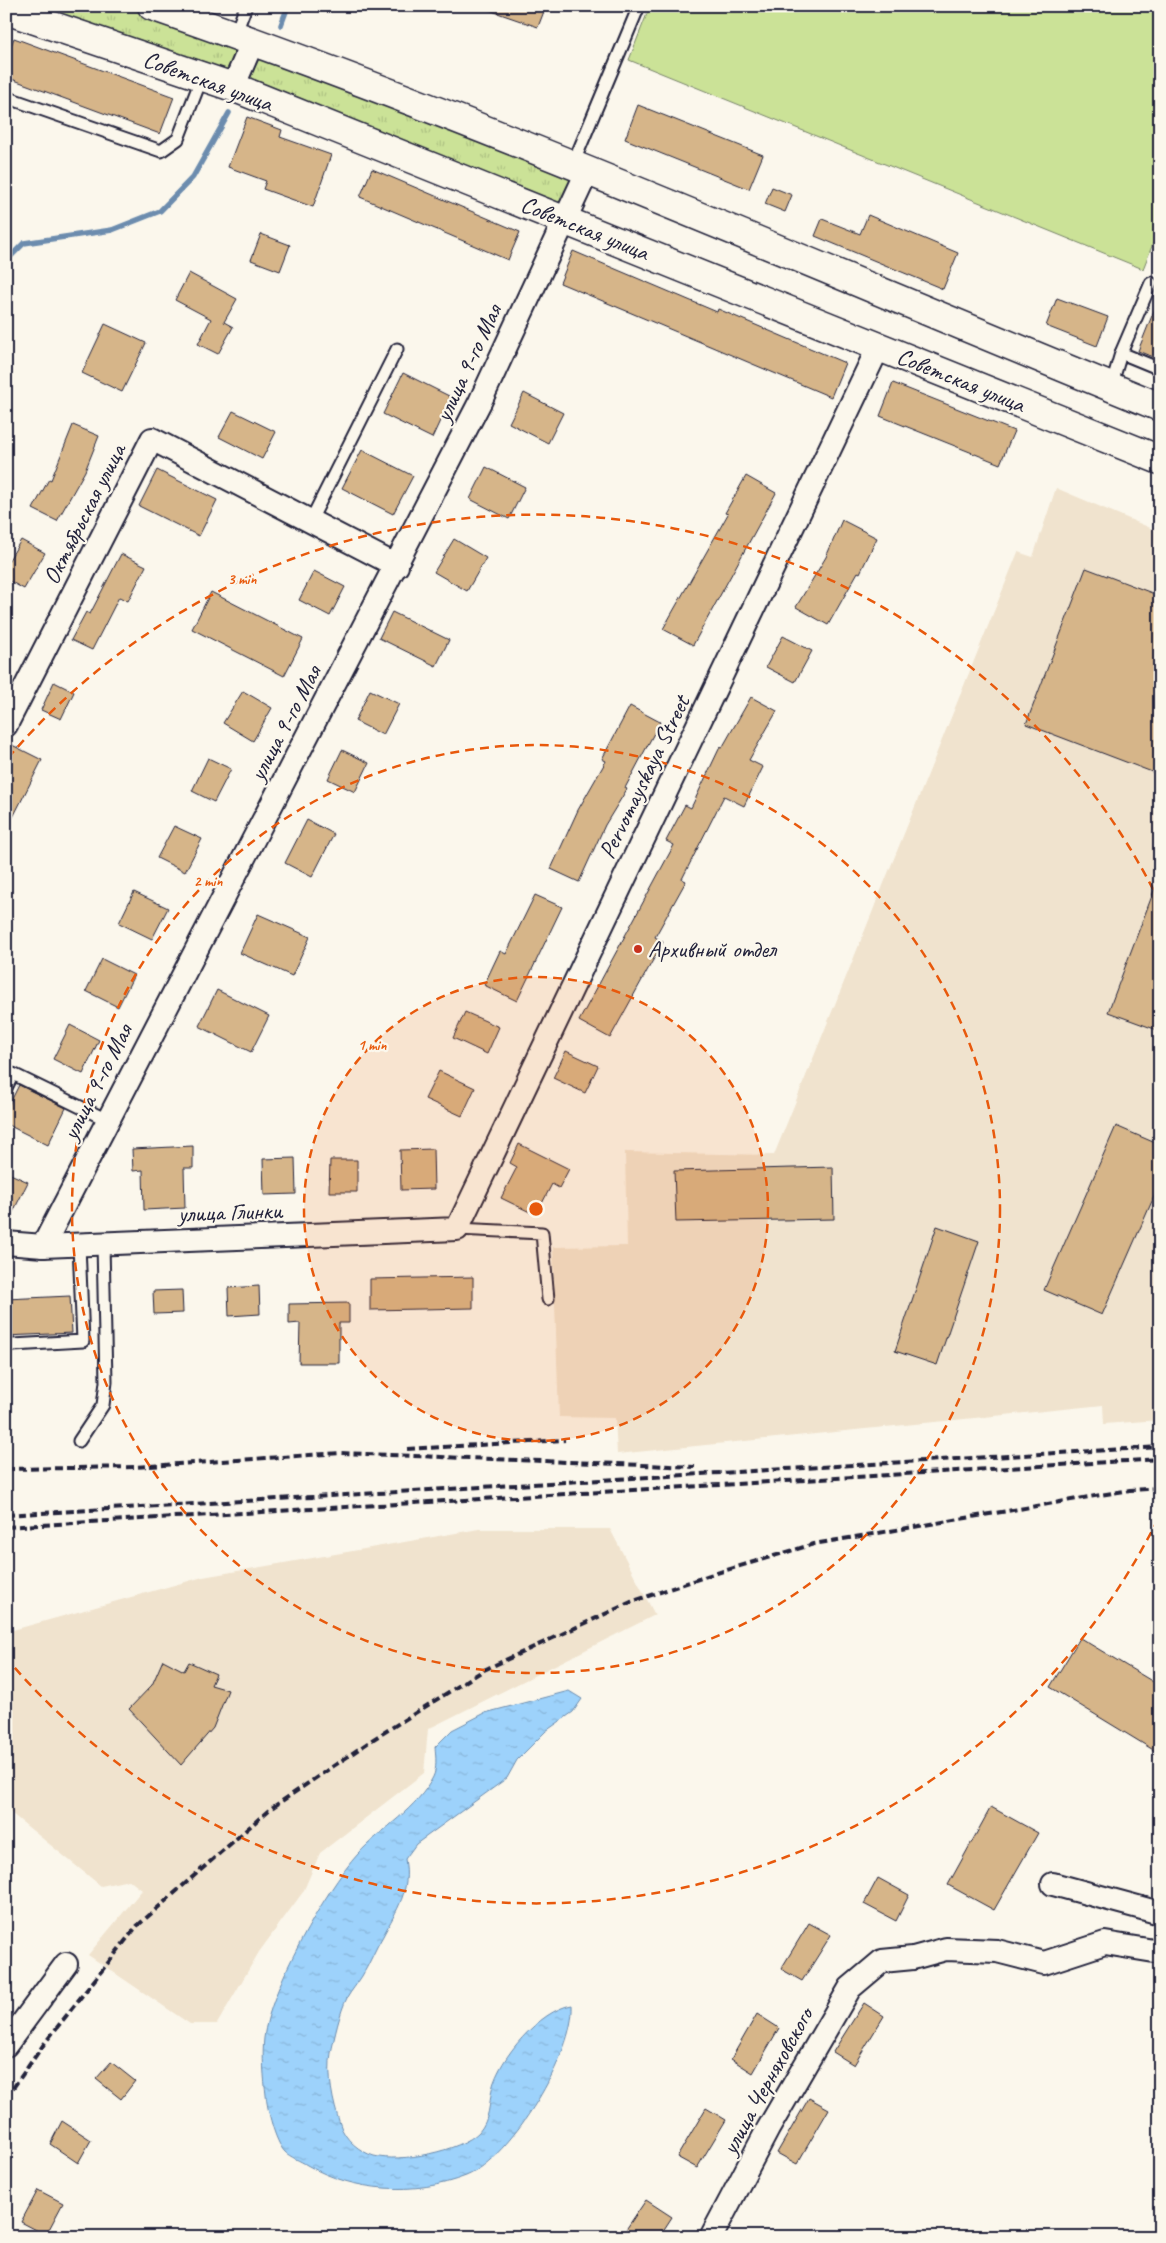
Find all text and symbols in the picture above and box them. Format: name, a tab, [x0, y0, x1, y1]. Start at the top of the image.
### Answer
street label: Советская улица	[139, 44, 278, 119]
street label: Советская улица	[517, 189, 655, 268]
street label: улица 9-го Мая	[427, 298, 509, 428]
street label: Советская улица	[893, 341, 1031, 420]
street label: Октябрьская улица	[36, 437, 133, 589]
text: 3 min	[228, 570, 257, 589]
street label: улица 9-го Мая	[241, 659, 329, 788]
street label: Pervomayskaya Street	[592, 689, 697, 863]
text: 2 min	[194, 872, 223, 891]
place label: Архивный отдел	[648, 934, 778, 964]
marker: Архивный отдел	[632, 943, 644, 955]
street label: улица 9-го Мая	[54, 1017, 140, 1147]
text: 1 min	[358, 1036, 387, 1055]
street label: улица Глинки	[175, 1195, 284, 1229]
centre of rings	[527, 1200, 545, 1218]
street label: улица Черняховского	[713, 2000, 821, 2161]

